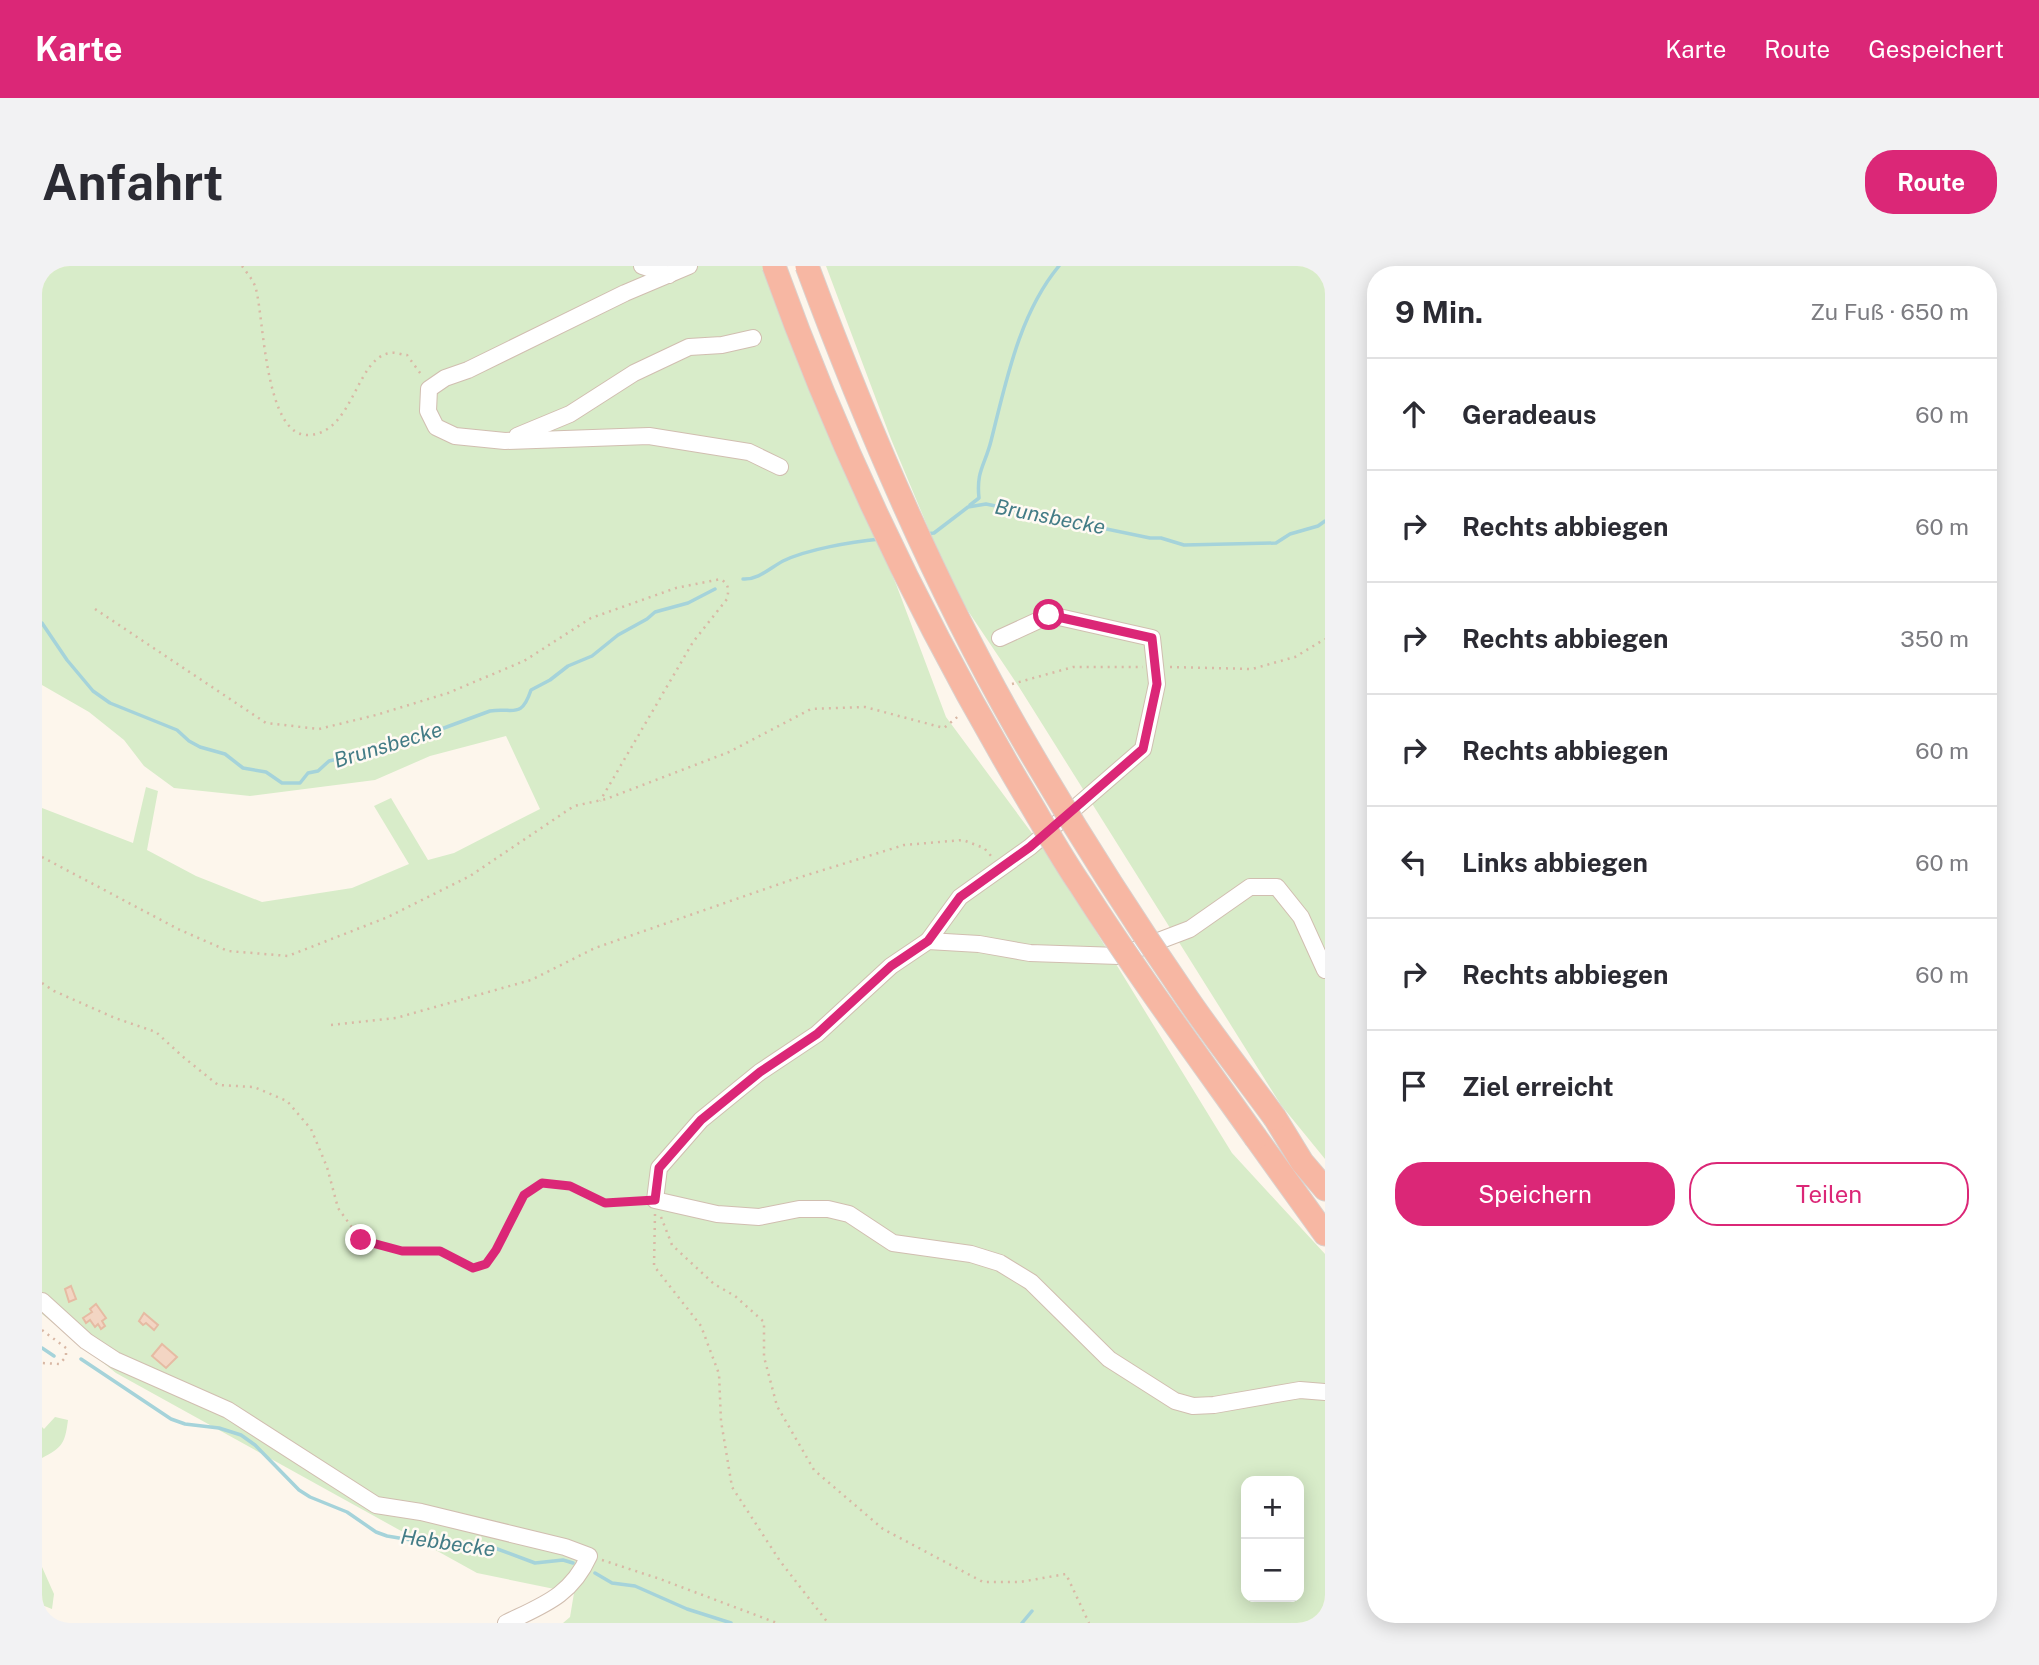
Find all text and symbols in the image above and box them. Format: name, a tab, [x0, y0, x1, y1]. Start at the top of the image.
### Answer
text: Karte	[35, 30, 123, 68]
text: Karte	[1665, 35, 1726, 63]
text: Route	[1764, 35, 1830, 63]
text: Gespeichert	[1868, 35, 2004, 63]
button: Route	[1865, 150, 1997, 214]
text: Anfahrt	[42, 153, 223, 211]
text: 9 Min.	[1395, 294, 1483, 330]
text: Zu Fuß · 650 m	[1810, 298, 1969, 325]
icon: ahead	[1395, 395, 1433, 433]
text: Geradeaus	[1462, 399, 1597, 430]
text: 60 m	[1915, 401, 1969, 428]
water label: Brunsbecke	[993, 494, 1107, 539]
icon: right	[1395, 507, 1433, 545]
text: Rechts abbiegen	[1462, 511, 1668, 542]
text: 60 m	[1915, 513, 1969, 540]
route start	[1033, 599, 1064, 630]
icon: right	[1395, 619, 1433, 657]
text: Rechts abbiegen	[1462, 623, 1668, 654]
text: 350 m	[1900, 625, 1969, 652]
water label: Brunsbecke	[331, 716, 445, 773]
icon: right	[1395, 731, 1433, 769]
text: Rechts abbiegen	[1462, 735, 1668, 766]
text: 60 m	[1915, 737, 1969, 764]
icon: left	[1395, 843, 1433, 881]
text: Links abbiegen	[1462, 847, 1648, 878]
text: 60 m	[1915, 849, 1969, 876]
icon: right	[1395, 955, 1433, 993]
text: Rechts abbiegen	[1462, 959, 1668, 990]
text: 60 m	[1915, 961, 1969, 988]
icon: arrive	[1395, 1067, 1433, 1105]
text: Ziel erreicht	[1462, 1071, 1614, 1102]
button: Speichern	[1395, 1162, 1675, 1226]
button: Teilen	[1689, 1162, 1969, 1226]
route end	[345, 1224, 376, 1255]
map controls	[1241, 1476, 1304, 1602]
button: +	[1241, 1476, 1304, 1539]
water label: Hebbecke	[399, 1523, 497, 1562]
button: −	[1241, 1539, 1304, 1602]

